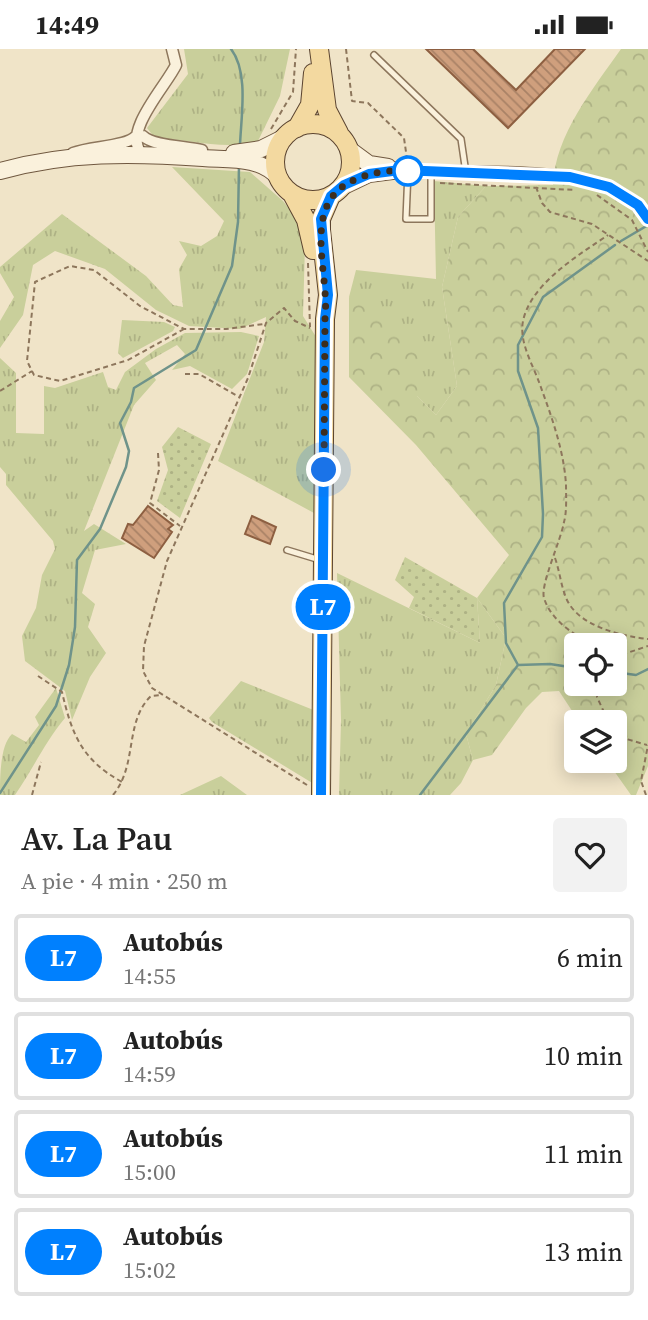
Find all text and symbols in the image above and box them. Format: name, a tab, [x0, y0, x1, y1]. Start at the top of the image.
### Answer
text: 14:49	[35, 7, 99, 43]
unlabelled marker	[393, 156, 423, 186]
your location	[306, 452, 341, 487]
line badge: L7	[292, 584, 354, 630]
text: L7	[310, 590, 336, 623]
map controls	[564, 633, 627, 773]
button: locate	[564, 633, 627, 696]
button: layers	[564, 710, 627, 773]
text: Av. La Pau	[21, 816, 172, 861]
button: heart	[553, 818, 627, 892]
text: A pie · 4 min · 250 m	[21, 865, 228, 897]
text: Autobús	[123, 924, 223, 960]
text: 6 min	[557, 940, 623, 976]
text: L7	[50, 941, 77, 974]
text: 14:55	[123, 960, 176, 992]
text: Autobús	[123, 1022, 223, 1058]
text: 10 min	[544, 1038, 623, 1074]
text: L7	[50, 1039, 77, 1072]
text: 14:59	[123, 1058, 176, 1090]
text: Autobús	[123, 1120, 223, 1156]
text: 11 min	[544, 1136, 623, 1172]
text: L7	[50, 1137, 77, 1170]
text: 15:00	[123, 1156, 176, 1188]
text: Autobús	[123, 1218, 223, 1254]
text: 13 min	[544, 1234, 623, 1270]
text: L7	[50, 1235, 77, 1268]
text: 15:02	[123, 1254, 176, 1286]

